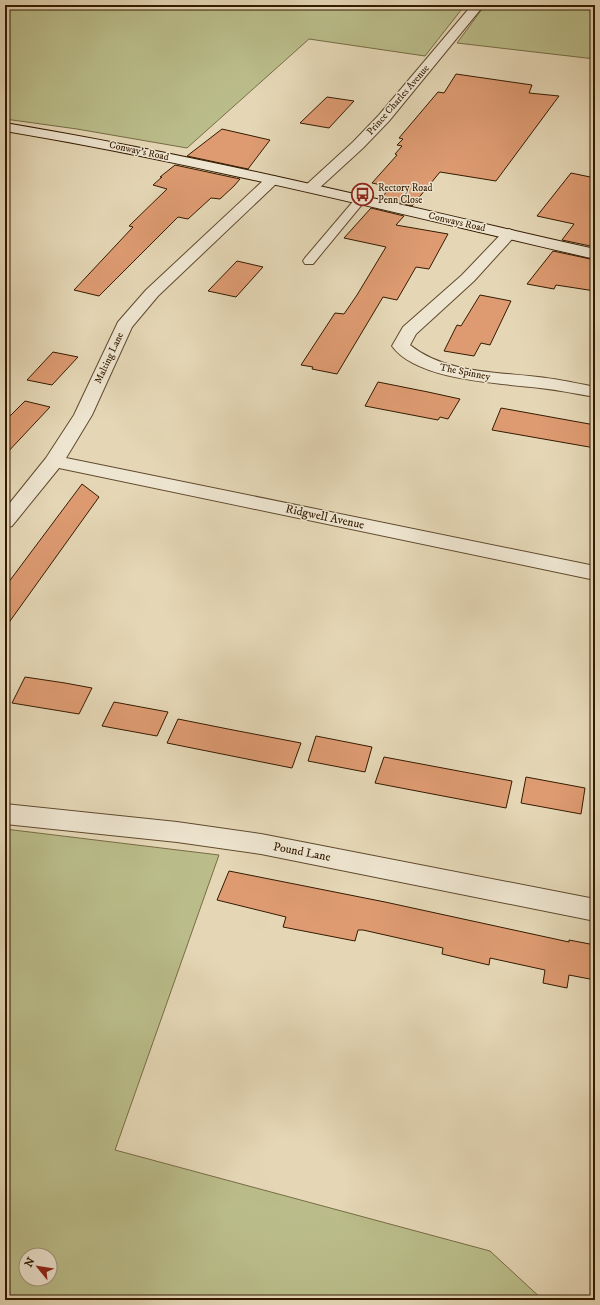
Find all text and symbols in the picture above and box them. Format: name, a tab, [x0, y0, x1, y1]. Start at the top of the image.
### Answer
street label: Prince Charles Avenue	[364, 62, 432, 138]
street label: Conway's Road	[108, 139, 170, 163]
bus stop icon: Rectory Road Penn Close	[349, 181, 375, 207]
place label: Rectory Road Penn Close	[378, 182, 432, 206]
street label: Conways Road	[427, 210, 487, 234]
street label: Malting Lane	[92, 330, 126, 386]
street label: The Spinney	[439, 361, 492, 383]
street label: Ridgwell Avenue	[284, 501, 366, 533]
street label: Pound Lane	[272, 839, 332, 865]
north arrow	[18, 1247, 58, 1287]
text: N	[22, 1255, 39, 1270]

